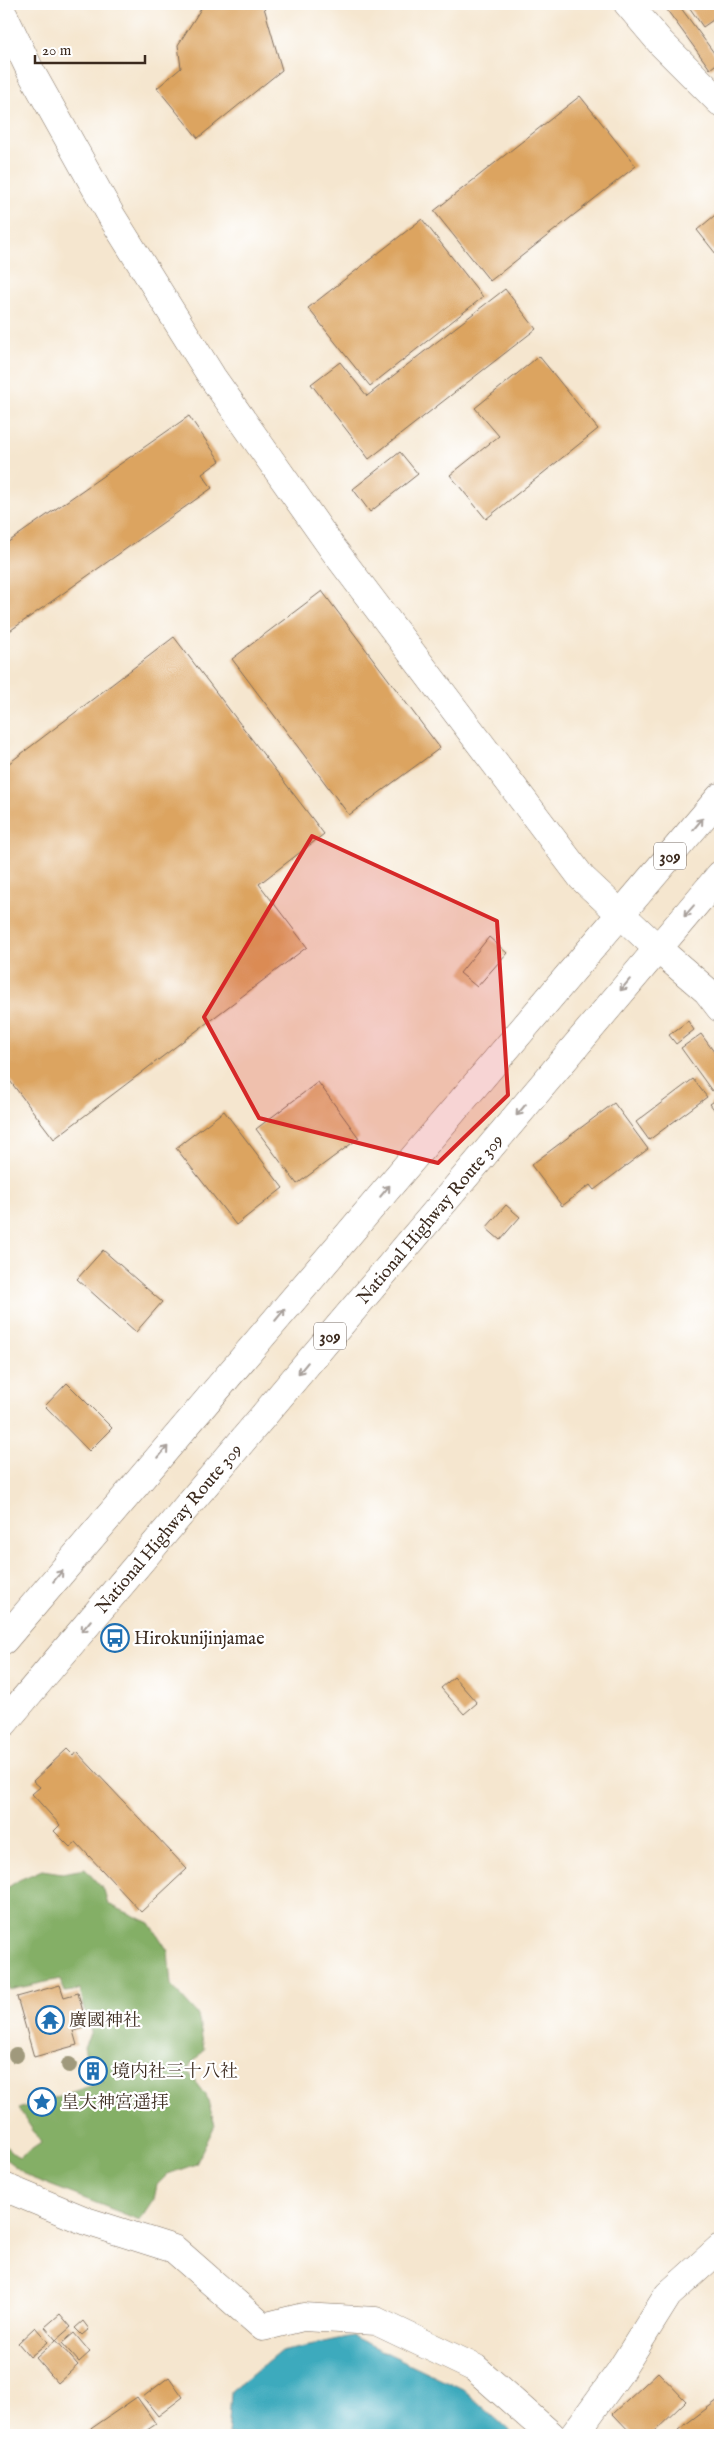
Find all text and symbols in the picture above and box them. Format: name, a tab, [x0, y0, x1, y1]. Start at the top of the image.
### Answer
scale bar	[35, 32, 145, 64]
text: 20 m	[42, 41, 72, 60]
one-way arrow	[692, 818, 703, 831]
road number: 309	[654, 842, 686, 869]
one-way arrow	[683, 905, 694, 918]
one-way arrow	[620, 979, 631, 992]
one-way arrow	[515, 1103, 526, 1116]
street label: National Highway Route 309	[353, 1130, 509, 1310]
one-way arrow	[379, 1185, 391, 1198]
one-way arrow	[274, 1309, 285, 1322]
road number: 309	[314, 1322, 346, 1350]
one-way arrow	[298, 1361, 309, 1374]
street label: National Highway Route 309	[91, 1439, 248, 1619]
one-way arrow	[158, 1446, 169, 1459]
one-way arrow	[52, 1570, 63, 1583]
one-way arrow	[80, 1619, 91, 1632]
bus stop icon: Hirokunijinjamae	[100, 1623, 130, 1653]
place label: Hirokunijinjamae	[134, 1628, 264, 1651]
temple icon: 廣國神社	[35, 2005, 65, 2035]
place label: 廣國神社	[69, 2010, 141, 2033]
building icon: 境内社三十八社	[78, 2056, 108, 2086]
place label: 境内社三十八社	[112, 2061, 238, 2084]
place icon: 皇大神宮遥拝	[27, 2087, 57, 2117]
place label: 皇大神宮遥拝	[61, 2092, 169, 2115]

